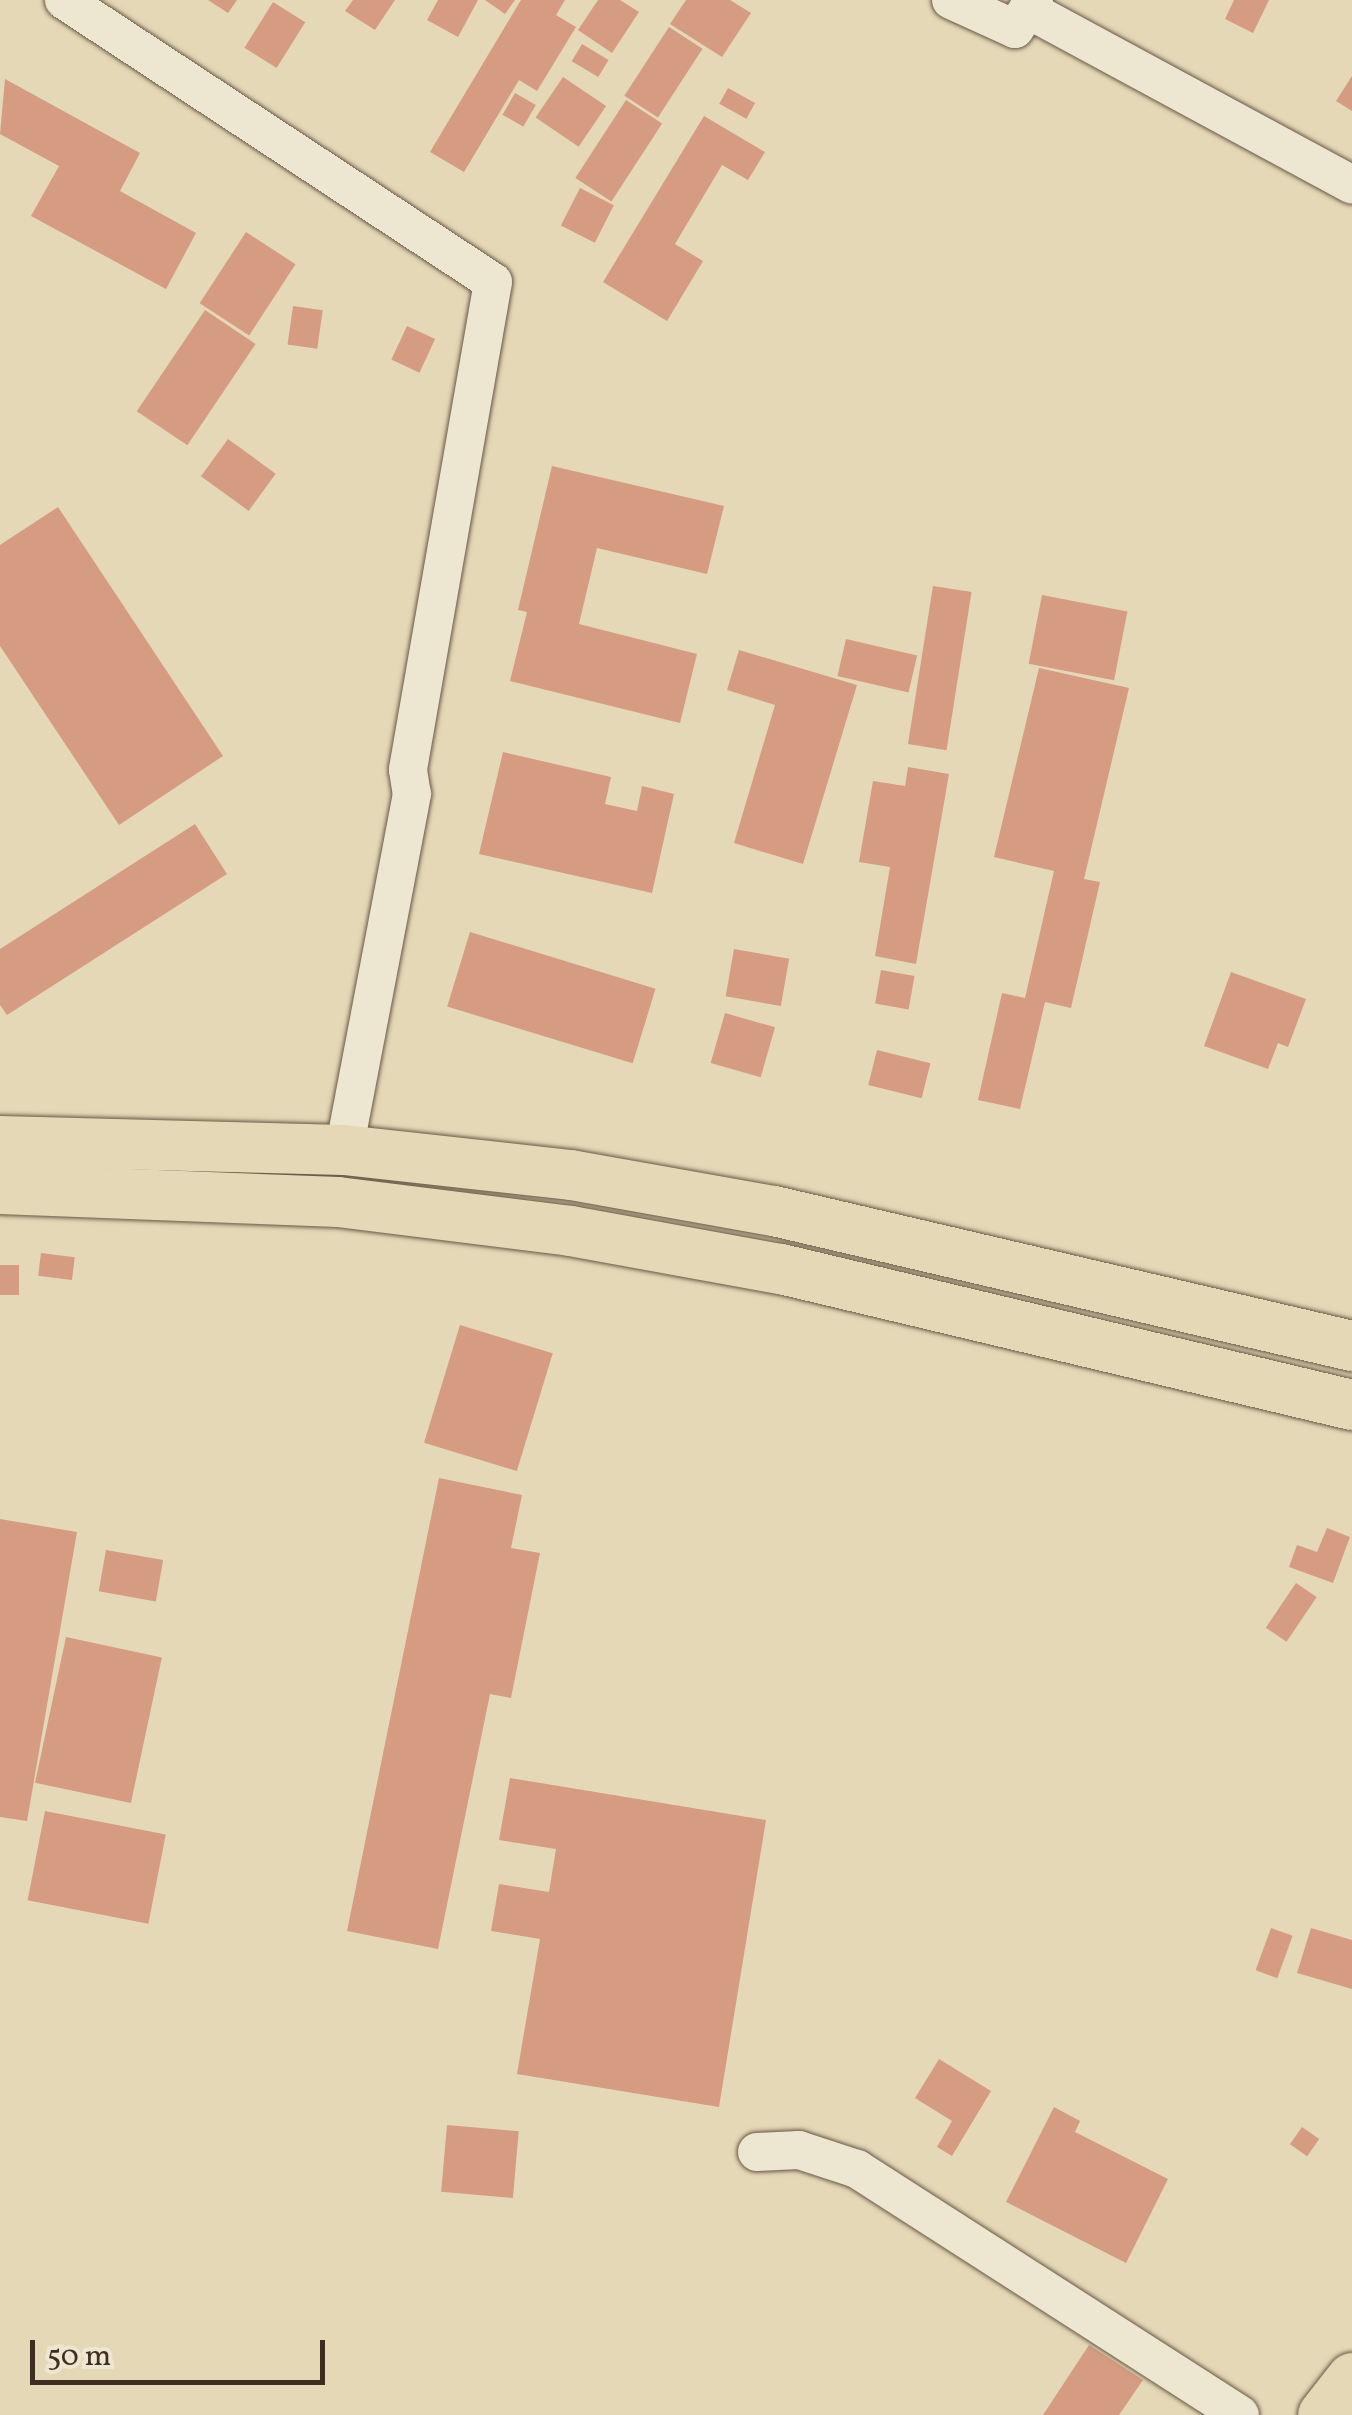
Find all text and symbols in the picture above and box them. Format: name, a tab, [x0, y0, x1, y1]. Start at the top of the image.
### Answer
scale bar	[35, 2320, 330, 2382]
text: 50 m	[47, 2336, 111, 2378]

